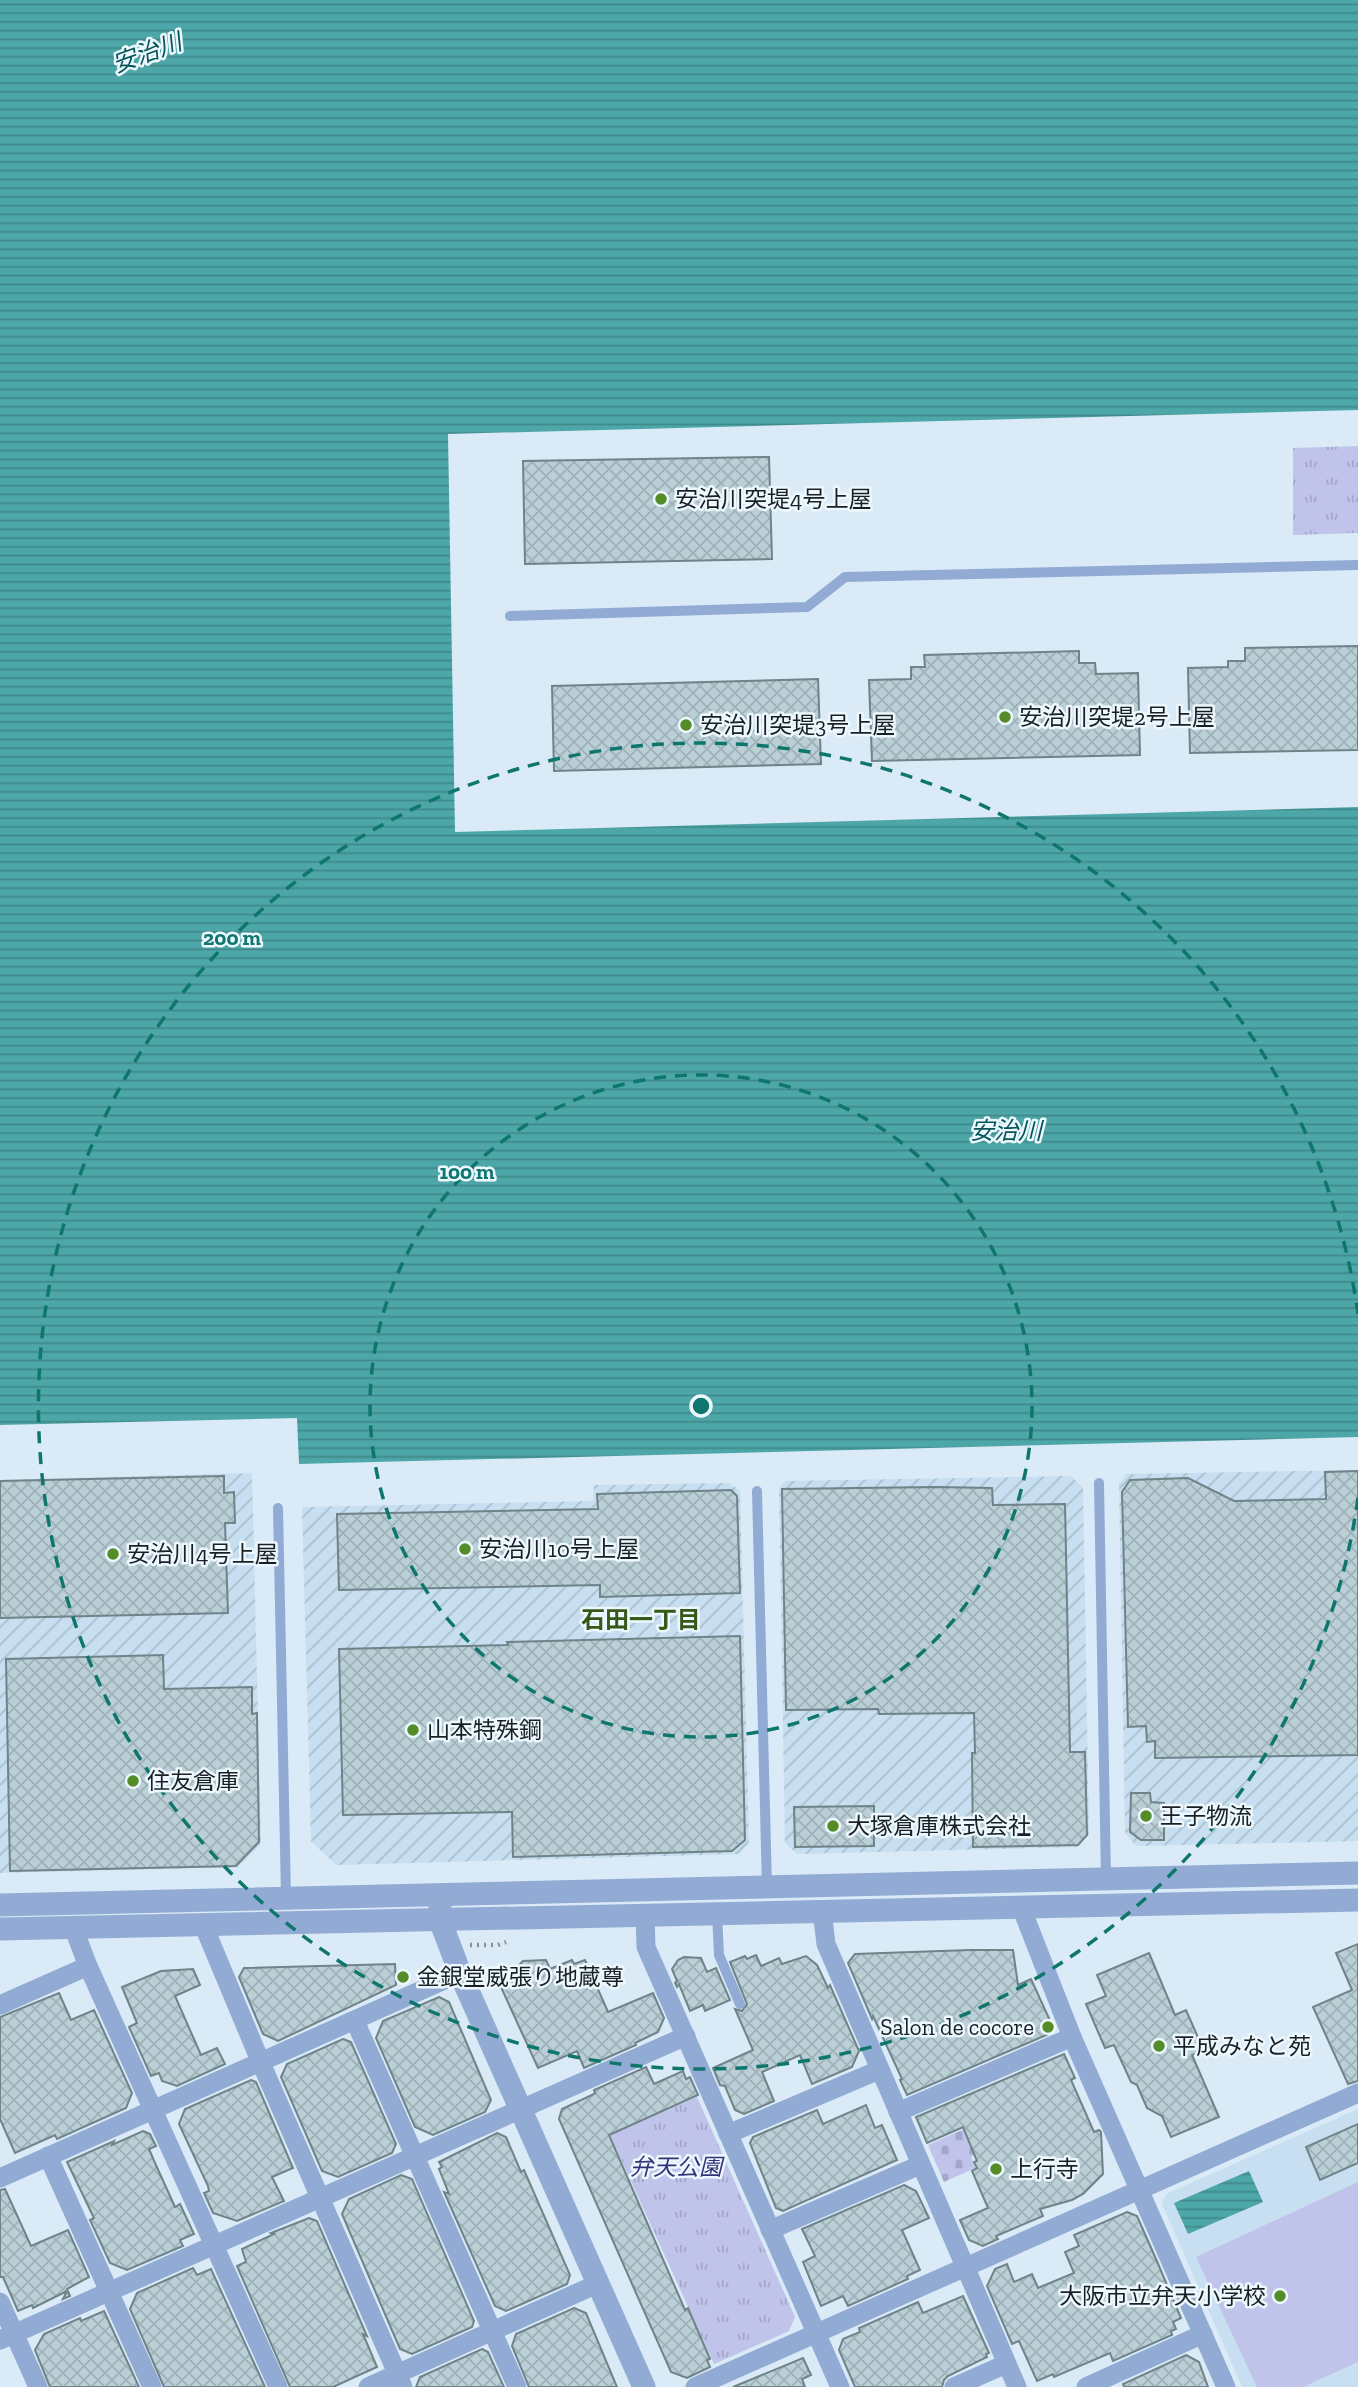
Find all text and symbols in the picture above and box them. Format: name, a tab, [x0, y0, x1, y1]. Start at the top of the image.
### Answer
water label: 安治川	[108, 26, 188, 78]
place label: 安治川突堤4号上屋	[675, 485, 871, 513]
marker: 安治川突堤4号上屋	[653, 491, 669, 507]
place label: 安治川突堤2号上屋	[1019, 703, 1215, 731]
marker: 安治川突堤2号上屋	[997, 709, 1013, 725]
place label: 安治川突堤3号上屋	[700, 711, 895, 739]
marker: 安治川突堤3号上屋	[678, 717, 694, 733]
text: 200 m	[203, 925, 261, 950]
water label: 安治川	[970, 1116, 1045, 1145]
text: 100 m	[440, 1159, 495, 1184]
centre of rings	[689, 1394, 713, 1418]
place label: 安治川10号上屋	[479, 1535, 639, 1563]
place label: 安治川4号上屋	[127, 1540, 277, 1568]
marker: 安治川10号上屋	[457, 1541, 473, 1557]
marker: 安治川4号上屋	[105, 1546, 121, 1562]
district label: 石田一丁目	[581, 1605, 701, 1634]
place label: 山本特殊鋼	[427, 1716, 542, 1744]
marker: 山本特殊鋼	[405, 1722, 421, 1738]
place label: 住友倉庫	[147, 1767, 239, 1795]
marker: 住友倉庫	[125, 1773, 141, 1789]
place label: 王子物流	[1160, 1802, 1252, 1830]
marker: 王子物流	[1138, 1808, 1154, 1824]
place label: 大塚倉庫株式会社	[847, 1812, 1031, 1840]
marker: 大塚倉庫株式会社	[825, 1818, 841, 1834]
place label: 金銀堂威張り地蔵尊	[417, 1963, 624, 1991]
marker: 金銀堂威張り地蔵尊	[395, 1969, 411, 1985]
place label: Salon de cocore	[880, 2013, 1034, 2041]
marker: Salon de cocore	[1040, 2019, 1056, 2035]
place label: 平成みなと苑	[1173, 2032, 1311, 2060]
marker: 平成みなと苑	[1151, 2038, 1167, 2054]
park label: 弁天公園	[630, 2153, 725, 2181]
place label: 上行寺	[1010, 2155, 1079, 2183]
marker: 上行寺	[988, 2161, 1004, 2177]
place label: 大阪市立弁天小学校	[1059, 2282, 1266, 2310]
marker: 大阪市立弁天小学校	[1272, 2288, 1288, 2304]

